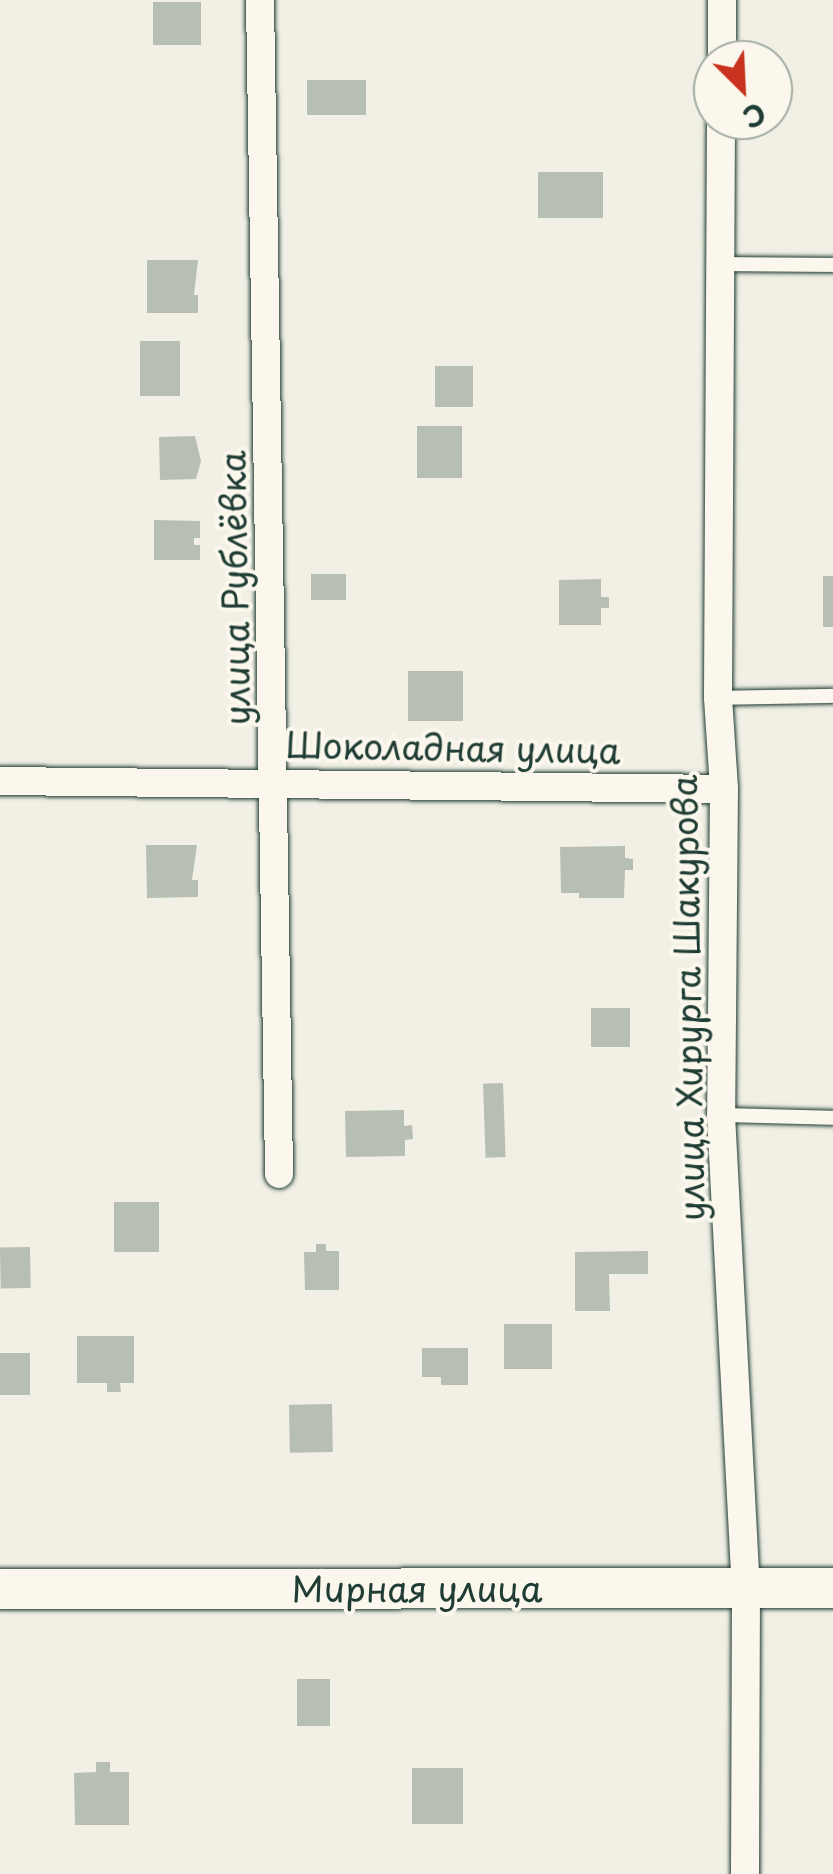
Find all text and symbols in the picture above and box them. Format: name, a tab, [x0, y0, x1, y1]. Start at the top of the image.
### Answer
north arrow	[693, 40, 793, 140]
text: С	[736, 92, 773, 140]
street label: улица Рублёвка	[211, 449, 257, 727]
street label: Шоколадная улица	[284, 723, 622, 771]
street label: улица Хирурга Шакурова	[662, 773, 712, 1223]
street label: Мирная улица	[291, 1567, 543, 1609]

